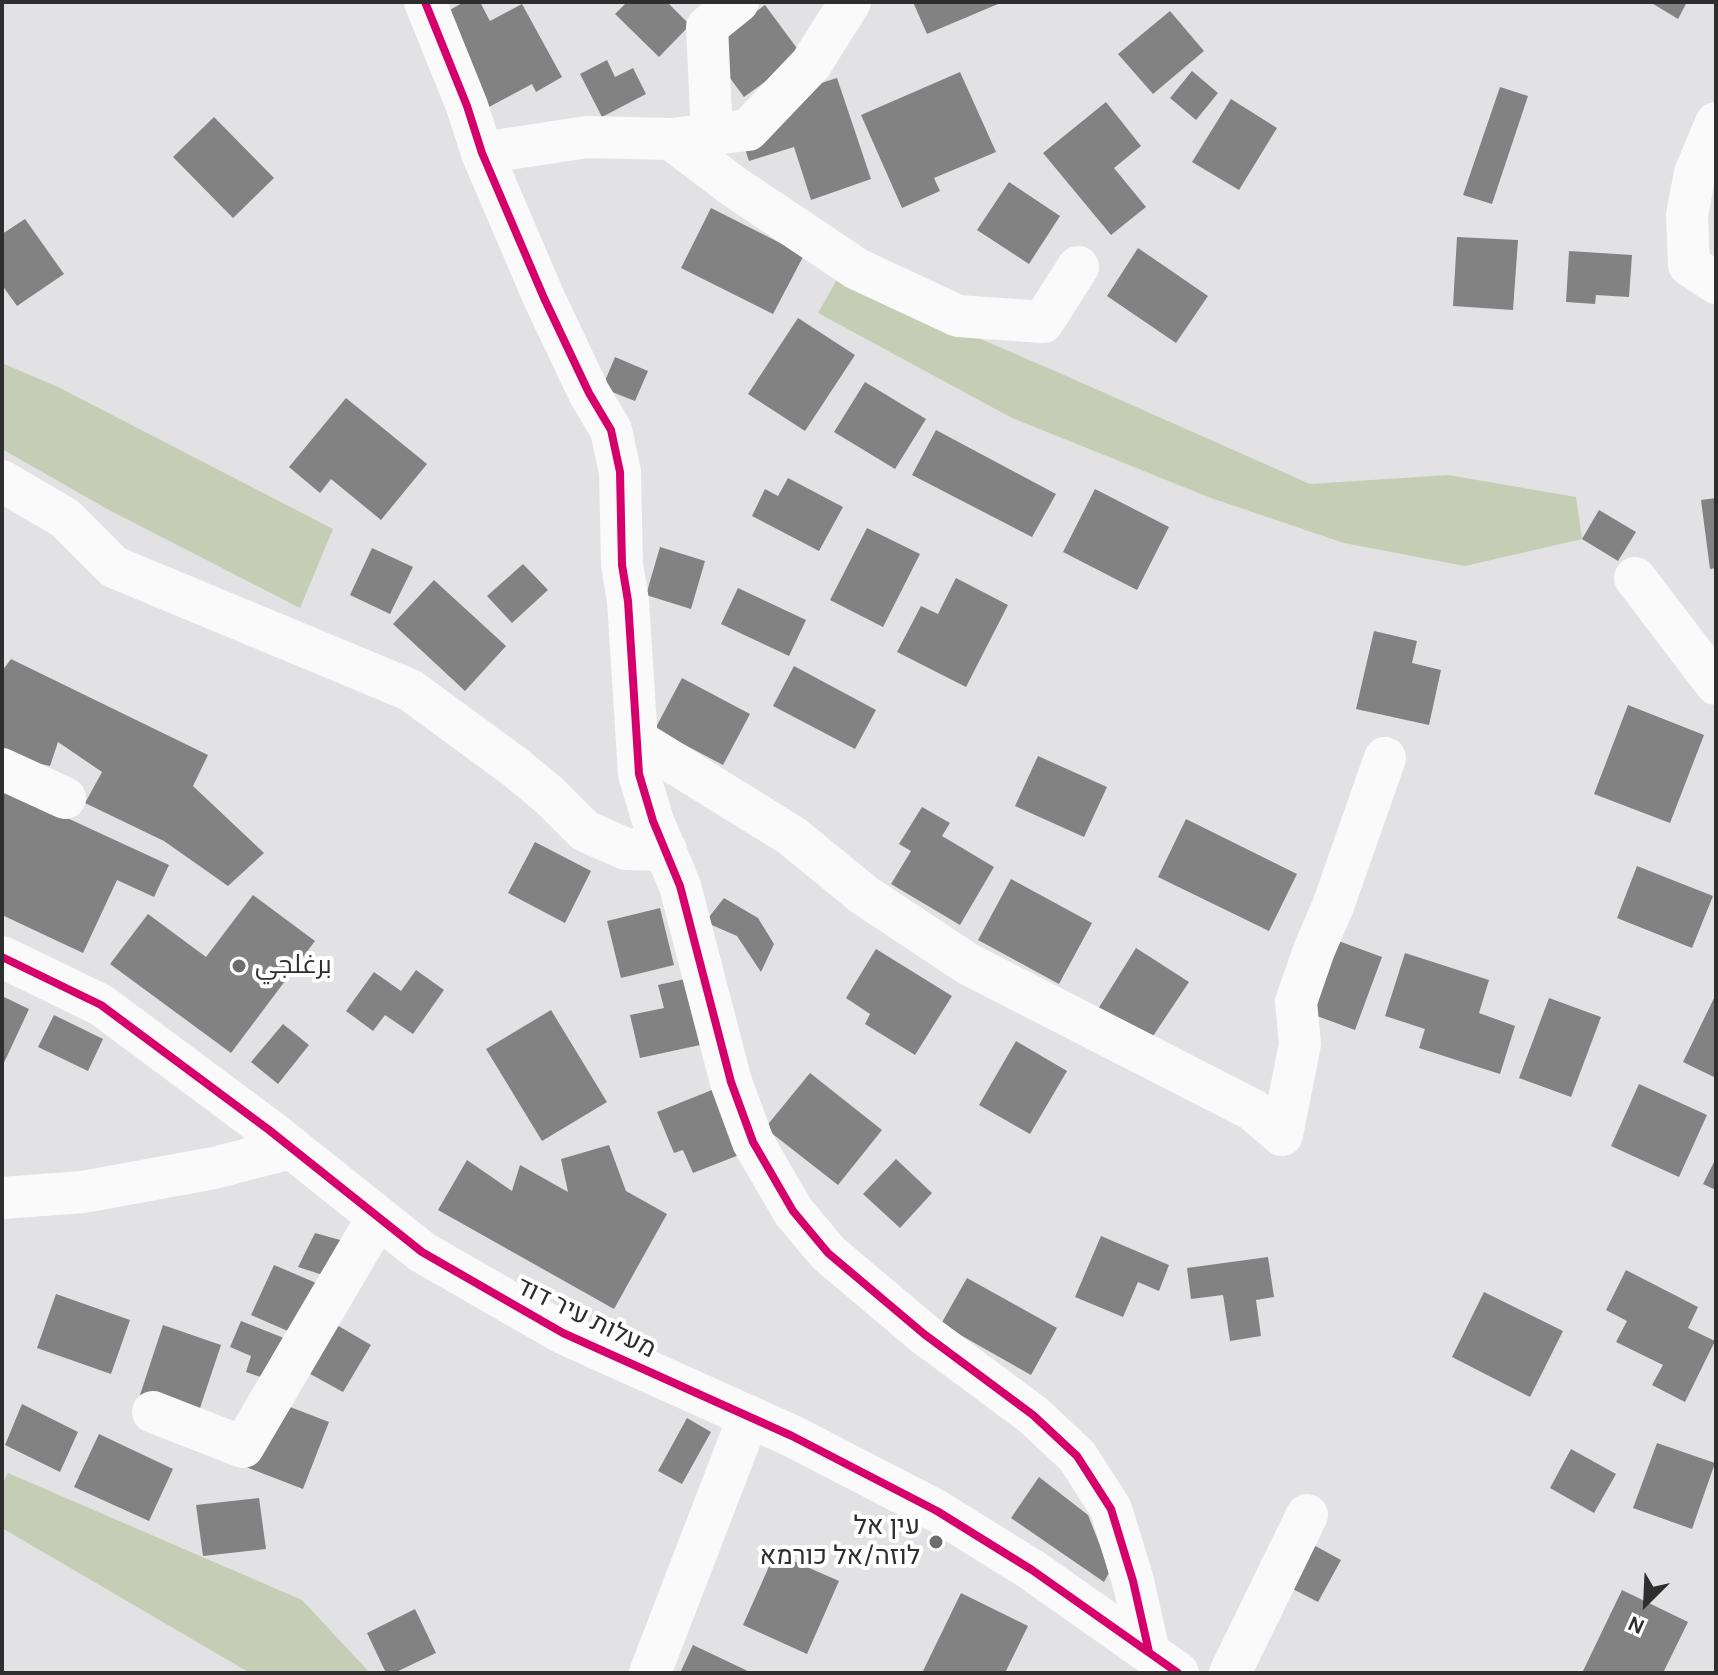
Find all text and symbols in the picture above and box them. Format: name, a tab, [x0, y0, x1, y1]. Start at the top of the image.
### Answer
place label: برغلجي	[255, 950, 332, 982]
marker: برغلجي	[230, 957, 248, 975]
street label: מעלות עיר דוד	[511, 1271, 661, 1365]
place label: עין אל לוזה/אל כורמא	[759, 1511, 920, 1572]
marker: עין אל לוזה/אל כורמא	[927, 1533, 945, 1551]
north arrow	[1606, 1563, 1686, 1643]
text: N	[1624, 1610, 1649, 1640]

